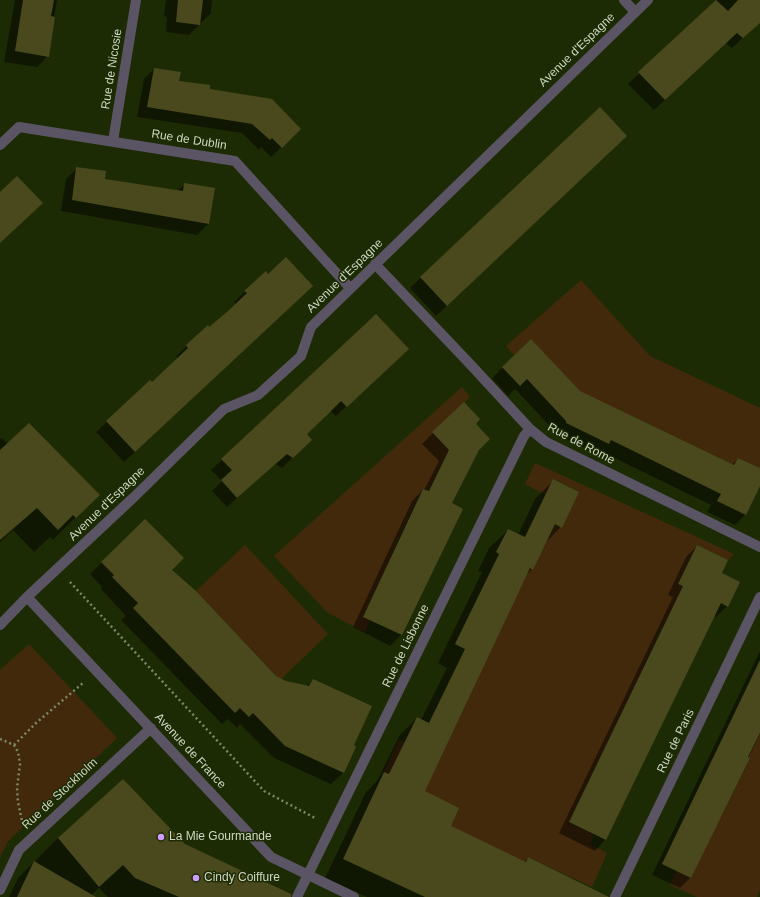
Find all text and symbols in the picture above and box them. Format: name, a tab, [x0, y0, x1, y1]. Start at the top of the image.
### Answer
street label: Avenue d'Espagne	[536, 10, 618, 90]
street label: Rue de Nicosie	[99, 28, 125, 110]
street label: Rue de Dublin	[150, 127, 228, 153]
street label: Avenue d'Espagne	[304, 236, 386, 316]
street label: Rue de Rome	[545, 420, 617, 468]
street label: Avenue d'Espagne	[66, 464, 148, 544]
street label: Rue de Lisbonne	[380, 602, 432, 690]
street label: Rue de Paris	[654, 707, 698, 775]
street label: Avenue de France	[151, 710, 229, 792]
street label: Rue de Stockholm	[19, 755, 101, 833]
place label: La Mie Gourmande	[169, 830, 272, 844]
marker: La Mie Gourmande	[156, 832, 166, 842]
place label: Cindy Coiffure	[204, 871, 280, 885]
marker: Cindy Coiffure	[191, 873, 201, 883]

